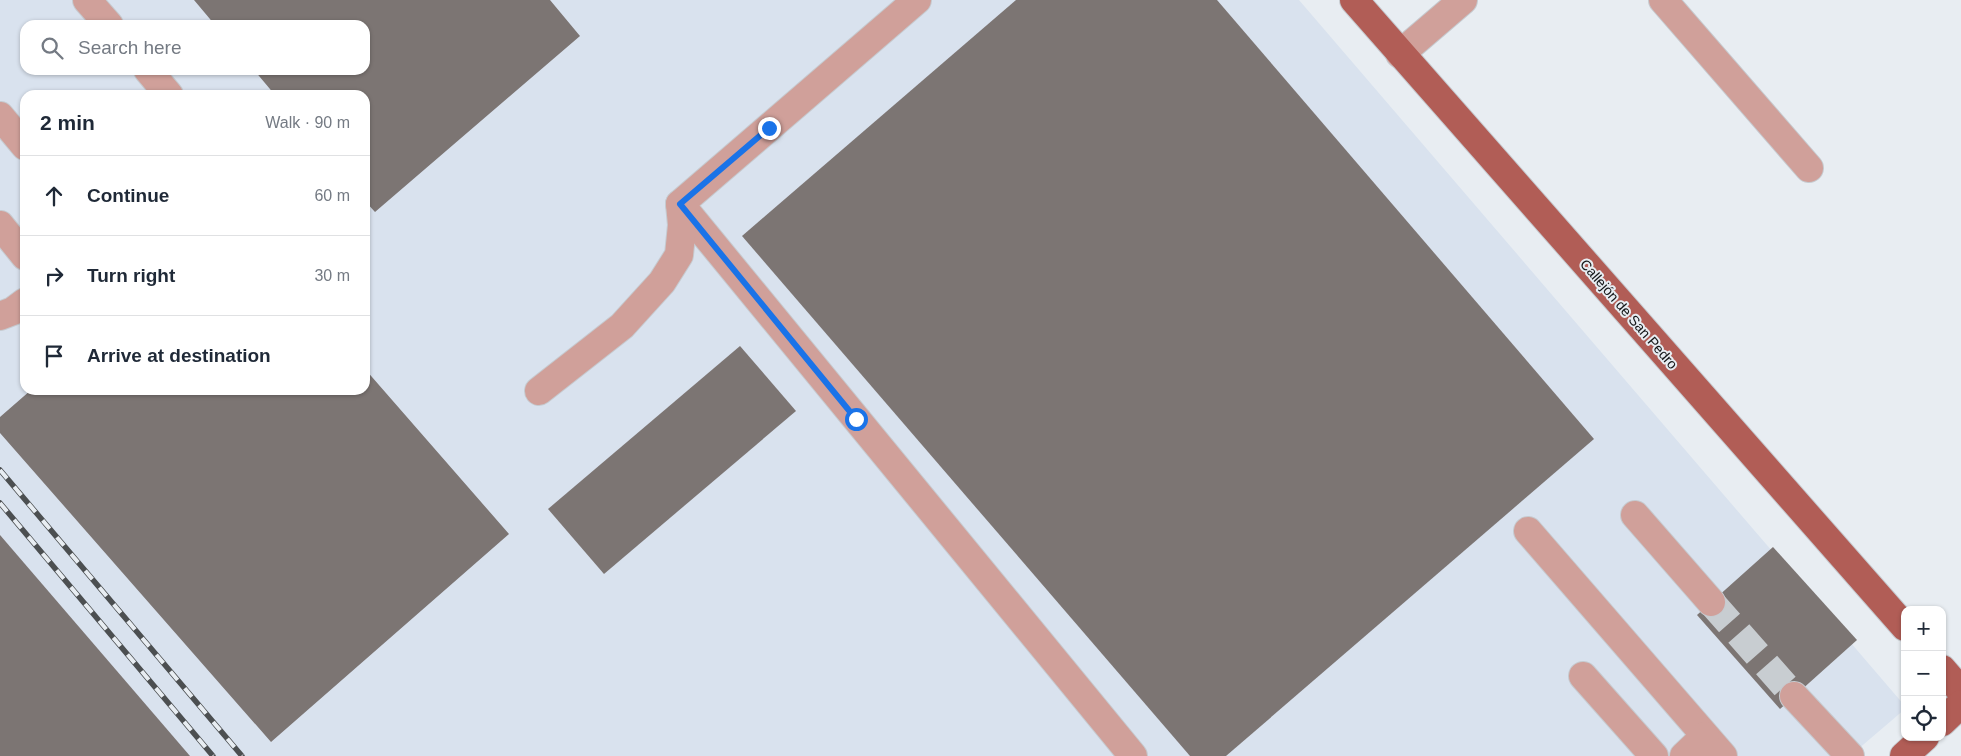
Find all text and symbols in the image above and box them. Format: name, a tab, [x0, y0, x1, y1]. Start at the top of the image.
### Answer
search box	[20, 20, 370, 75]
icon: search	[38, 34, 66, 62]
text: Search here	[78, 37, 182, 58]
text: 2 min	[40, 111, 95, 134]
text: Walk · 90 m	[265, 114, 350, 131]
route end	[758, 117, 781, 140]
icon: ahead	[40, 182, 68, 210]
text: Continue	[87, 185, 169, 206]
text: 60 m	[314, 187, 350, 204]
street label: Callejón de San Pedro	[1577, 256, 1681, 372]
icon: right	[40, 262, 68, 290]
text: Turn right	[87, 265, 175, 286]
text: 30 m	[314, 267, 350, 284]
icon: arrive	[40, 342, 68, 370]
text: Arrive at destination	[87, 345, 271, 366]
route start	[845, 408, 868, 431]
map controls	[1901, 606, 1946, 741]
button: +	[1901, 606, 1946, 651]
button: −	[1901, 651, 1946, 696]
button: locate	[1901, 696, 1946, 741]

